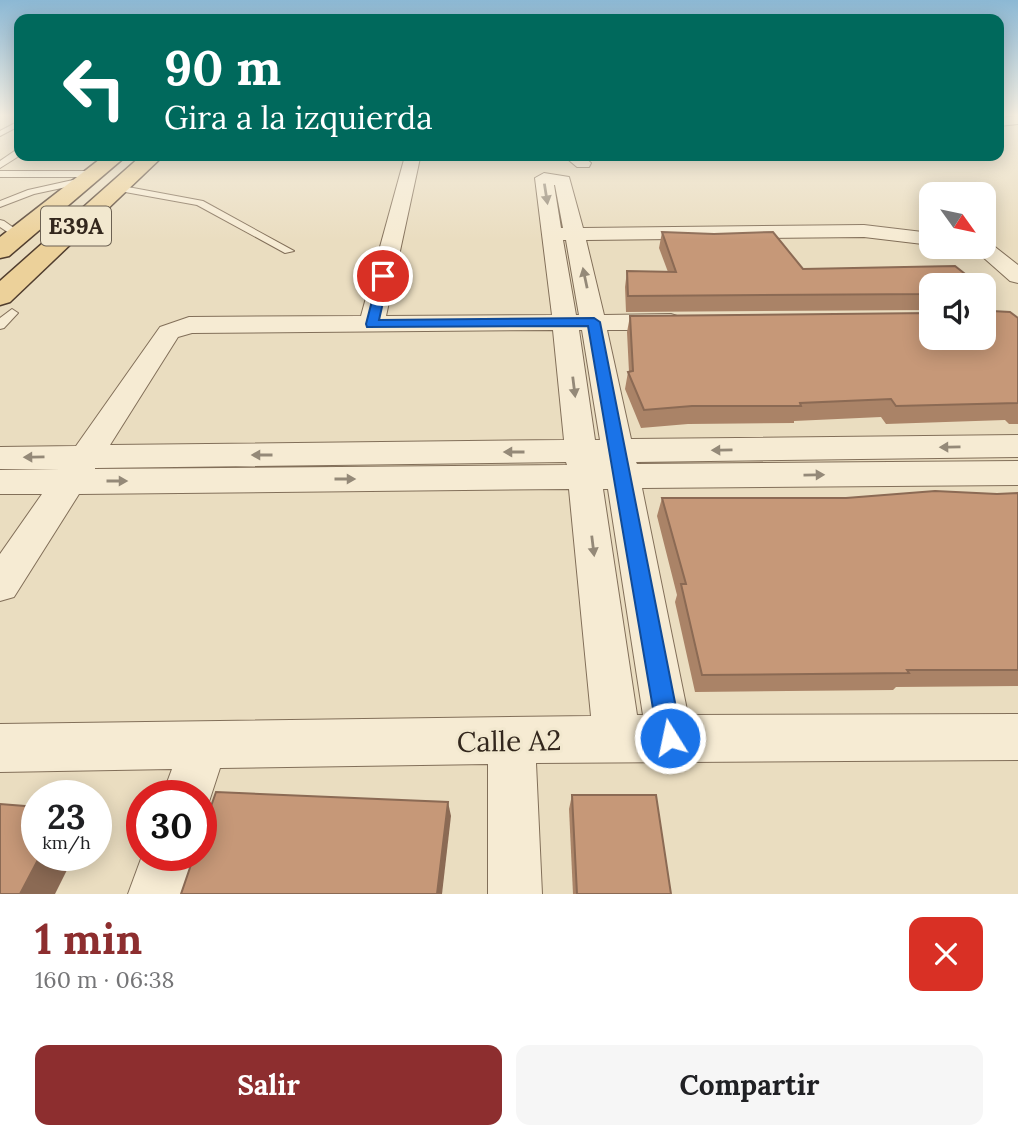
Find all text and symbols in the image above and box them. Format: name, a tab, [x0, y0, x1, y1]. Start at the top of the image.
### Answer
text: 90 m	[164, 36, 281, 98]
icon: left	[49, 42, 140, 133]
text: Gira a la izquierda	[164, 97, 433, 138]
north arrow	[919, 182, 996, 259]
map controls	[919, 182, 996, 350]
one-way arrow	[541, 183, 552, 205]
road number: E39A	[41, 206, 111, 246]
pin	[353, 246, 413, 306]
icon: arrive	[364, 257, 402, 295]
one-way arrow	[579, 267, 590, 289]
button: sound	[919, 273, 996, 350]
one-way arrow	[568, 377, 579, 399]
one-way arrow	[939, 441, 961, 453]
one-way arrow	[711, 444, 733, 456]
one-way arrow	[502, 447, 524, 458]
one-way arrow	[250, 449, 272, 460]
one-way arrow	[23, 451, 45, 463]
one-way arrow	[803, 469, 825, 481]
one-way arrow	[334, 473, 356, 485]
one-way arrow	[106, 475, 128, 487]
one-way arrow	[588, 535, 599, 557]
position arrow	[633, 701, 707, 775]
street label: Calle A2	[456, 722, 562, 760]
speed limit sign: 30	[126, 780, 217, 871]
text: 23	[47, 794, 86, 839]
text: km/h	[42, 831, 91, 854]
text: 1 min	[35, 912, 142, 966]
button: close	[909, 917, 983, 991]
text: 160 m · 06:38	[35, 965, 174, 994]
button: Salir	[35, 1045, 502, 1125]
button: Compartir	[516, 1045, 983, 1125]

